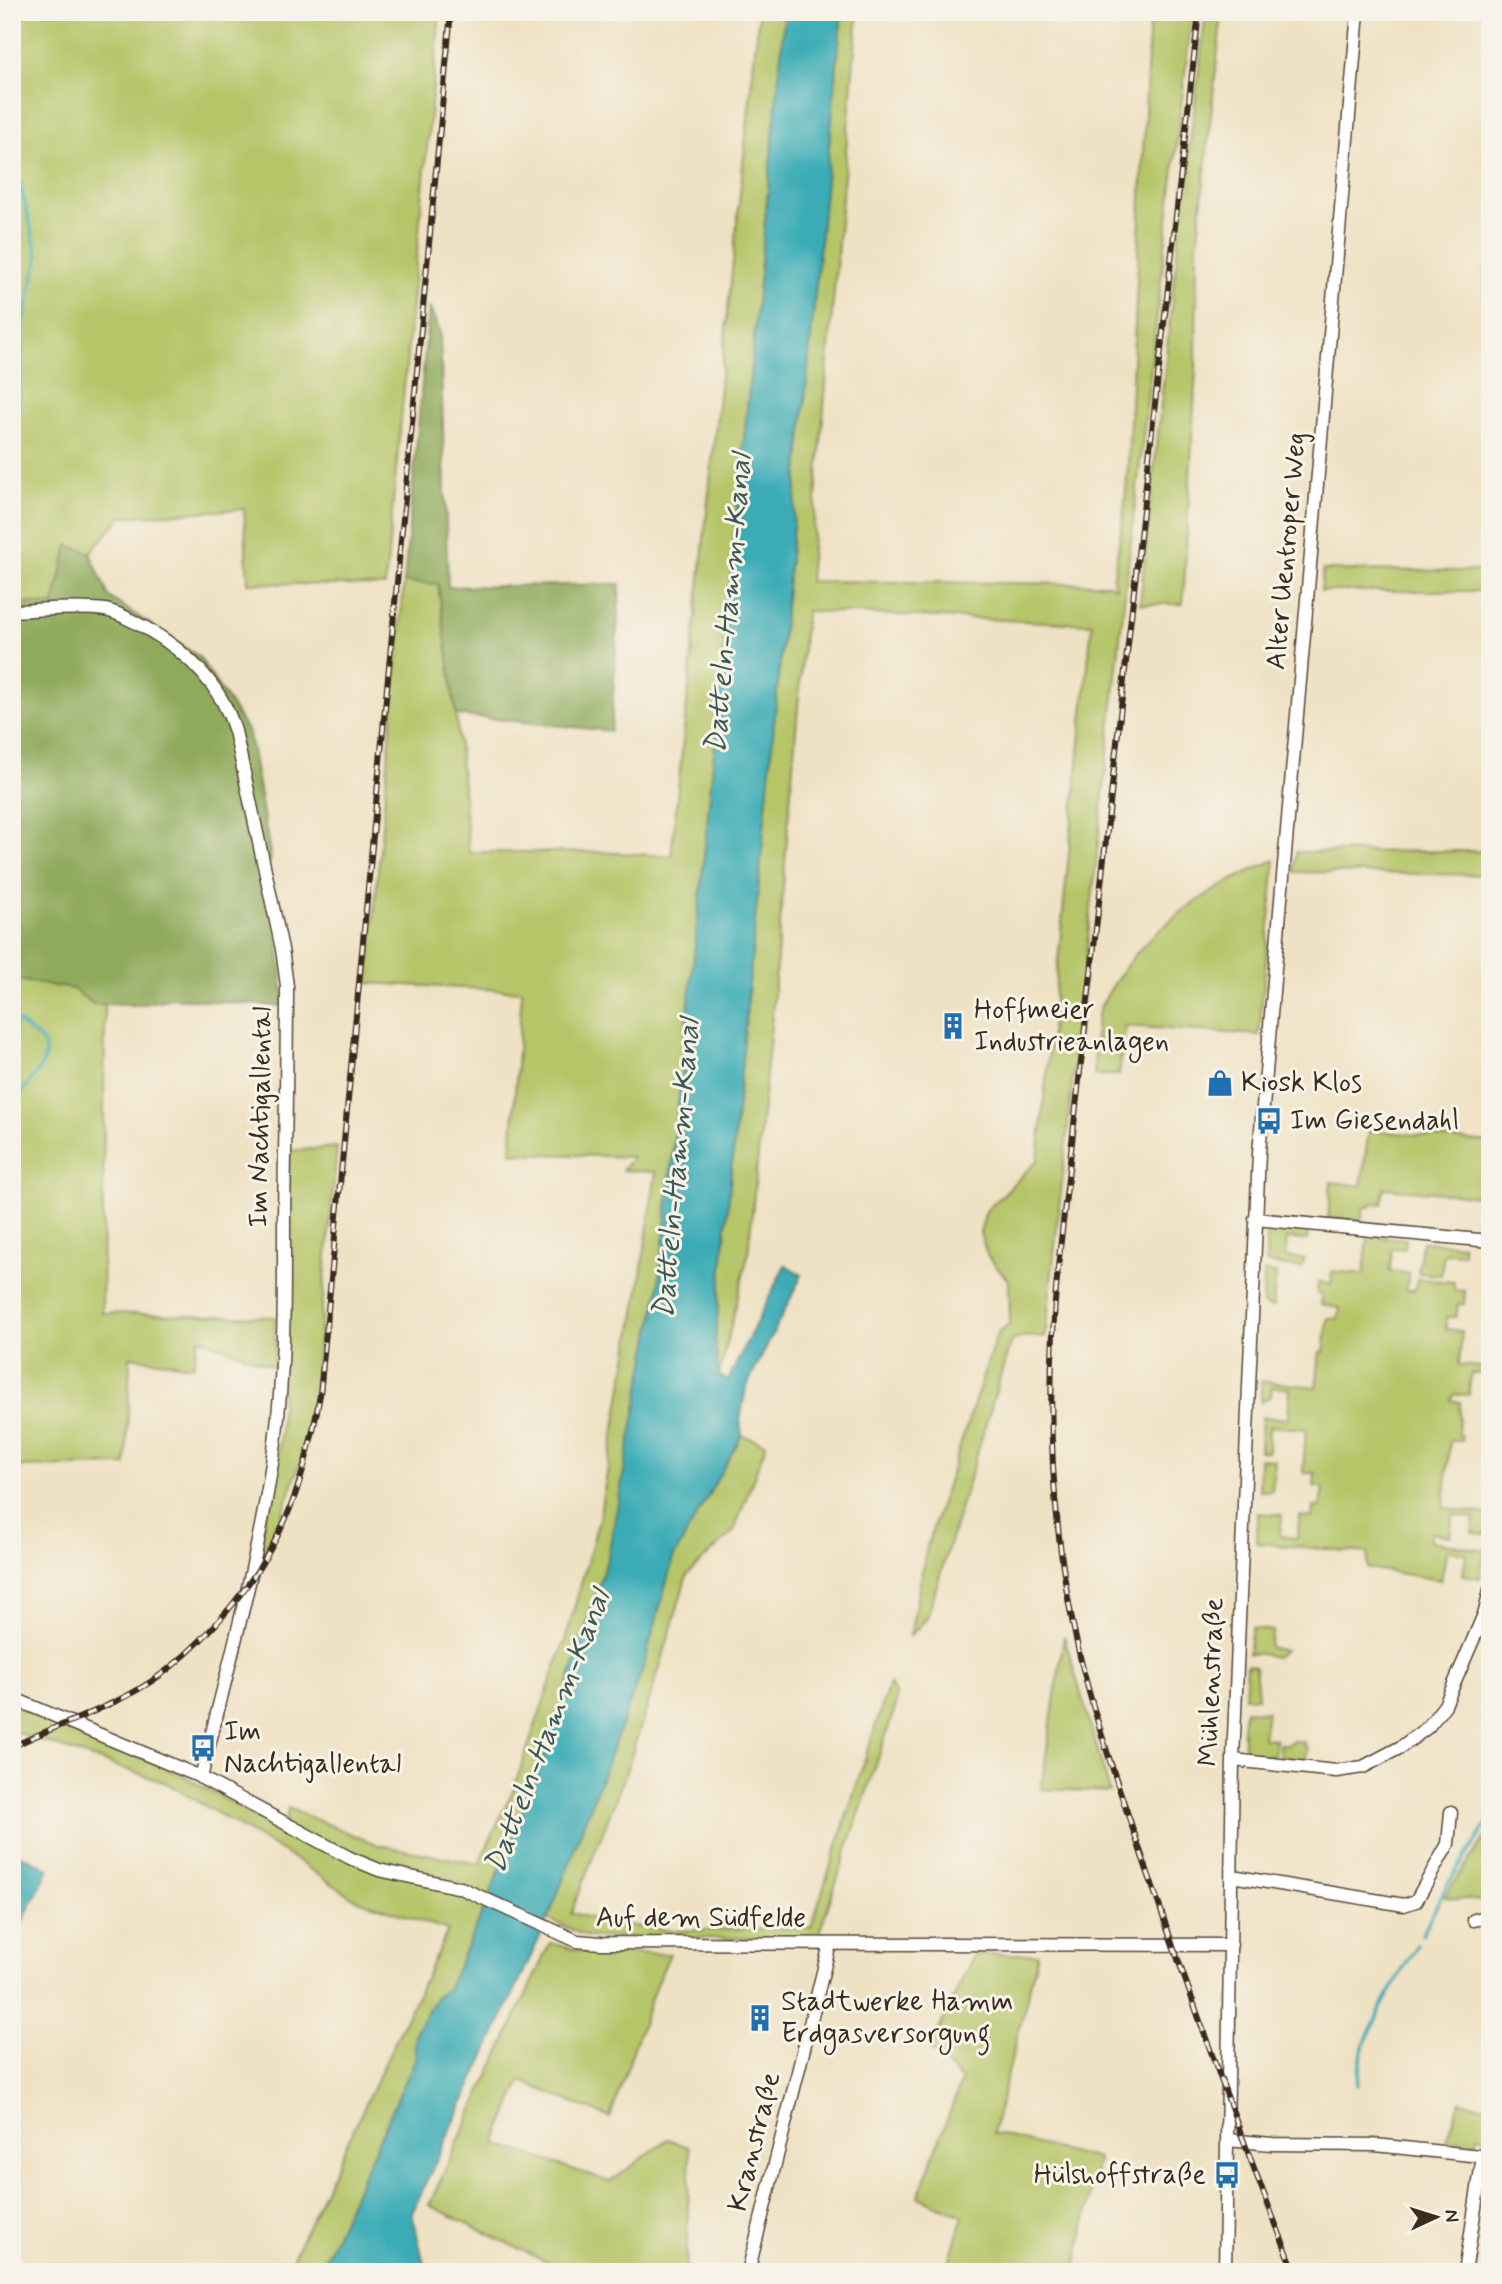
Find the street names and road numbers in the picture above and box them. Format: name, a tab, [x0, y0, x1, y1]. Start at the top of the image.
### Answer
street label: Alter Uentroper Weg	[1258, 431, 1316, 671]
street label: Im Nachtigallental	[241, 1006, 281, 1228]
street label: Mühlenstraße	[1191, 1597, 1233, 1767]
street label: Auf dem Südfelde	[596, 1900, 806, 1937]
street label: Kranstraße	[720, 2068, 790, 2216]

